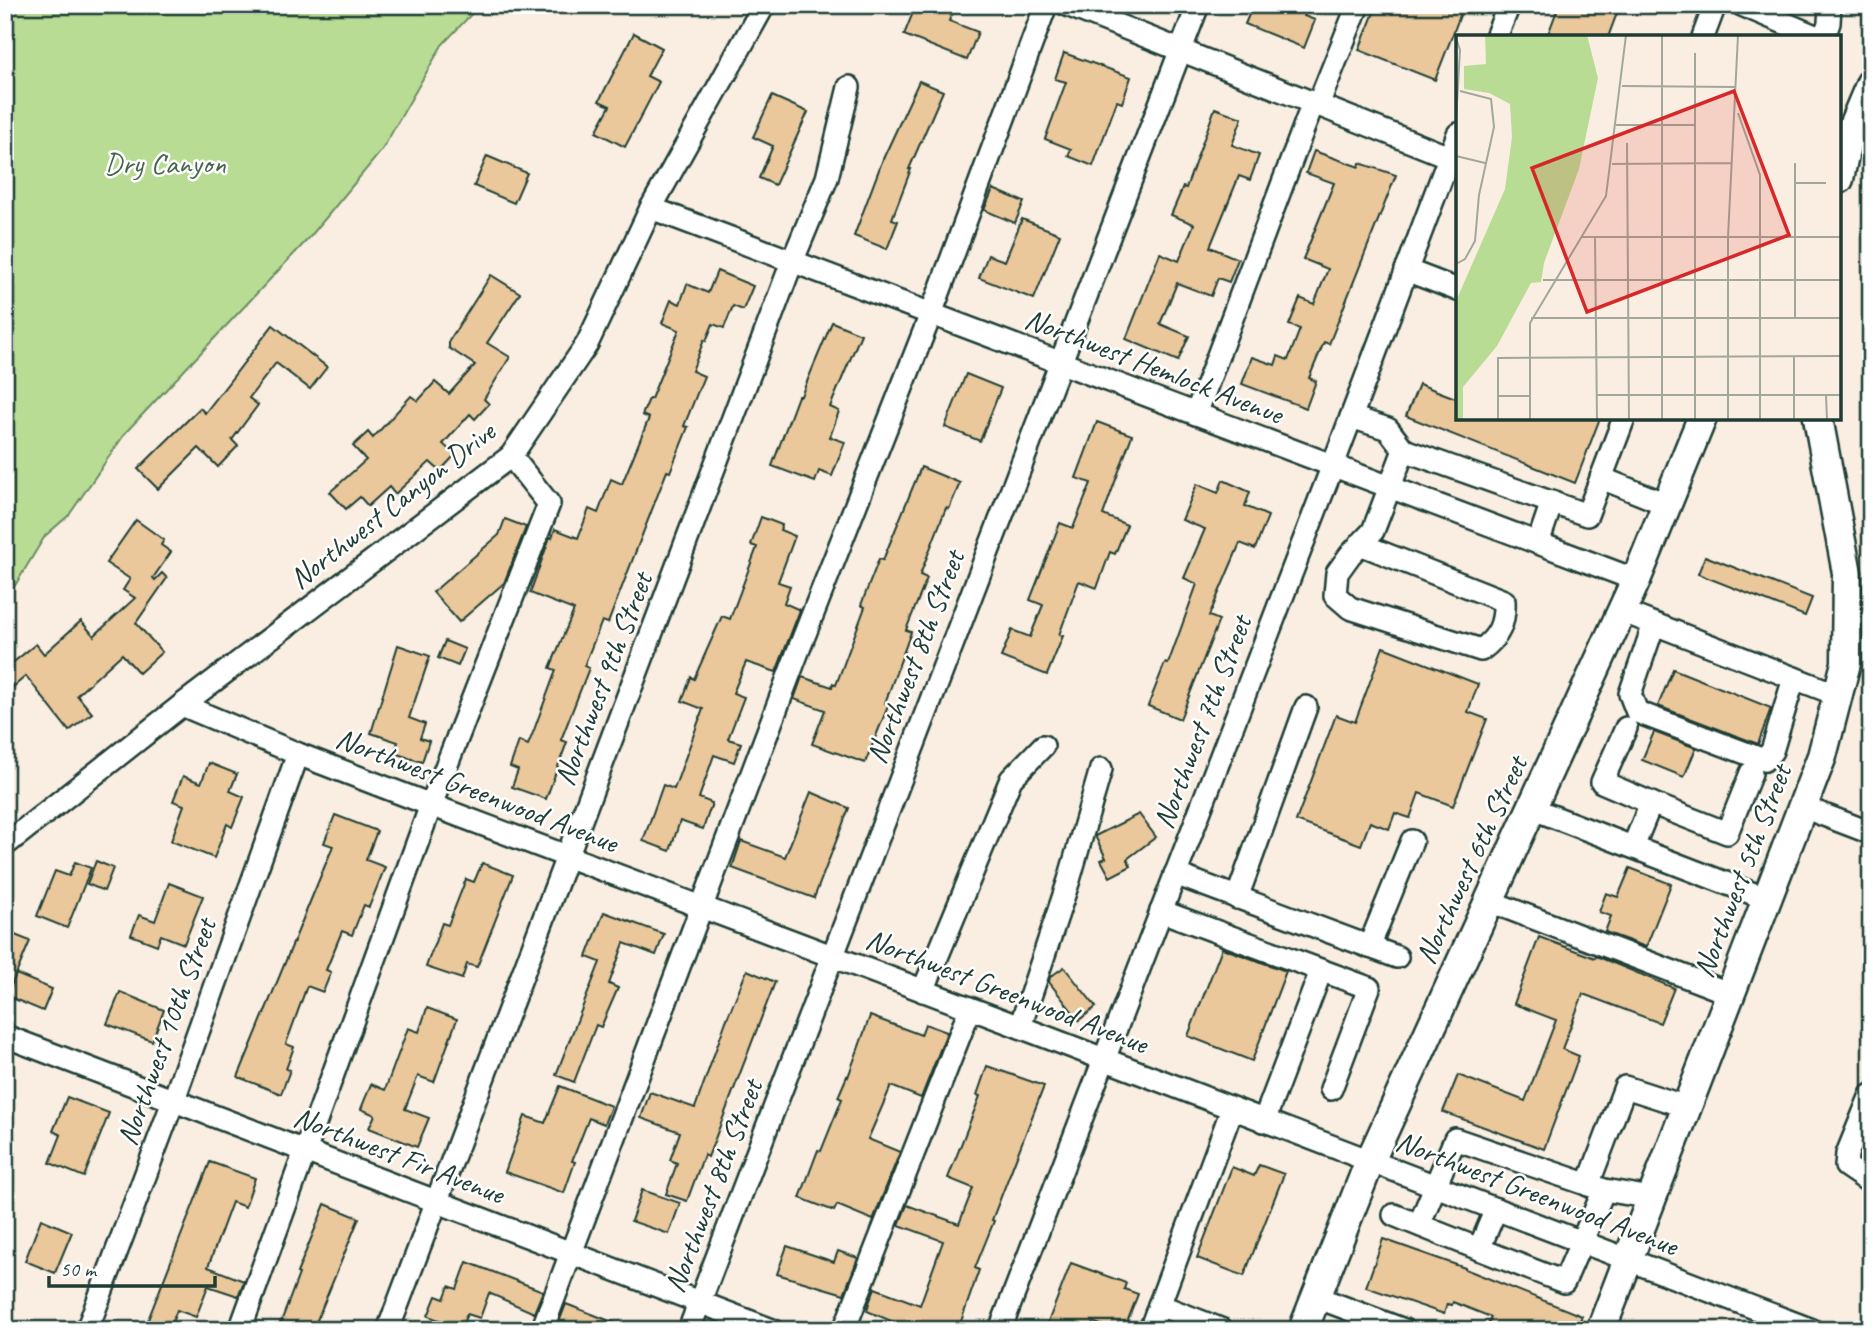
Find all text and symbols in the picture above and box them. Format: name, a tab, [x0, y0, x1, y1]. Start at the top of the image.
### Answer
inset map	[1456, 35, 1841, 420]
park label: Dry Canyon	[104, 144, 226, 182]
street label: Northwest Hemlock Avenue	[1020, 299, 1290, 433]
street label: Northwest Canyon Drive	[281, 411, 504, 597]
street label: Northwest 8th Street	[857, 542, 974, 769]
street label: Northwest 9th Street	[545, 564, 662, 791]
street label: Northwest 7th Street	[1144, 607, 1261, 834]
street label: Northwest Greenwood Avenue	[331, 719, 625, 862]
street label: Northwest 6th Street	[1406, 747, 1537, 970]
street label: Northwest 5th Street	[1684, 756, 1801, 983]
street label: Northwest 10th Street	[107, 911, 226, 1150]
street label: Northwest Greenwood Avenue	[861, 920, 1155, 1063]
street label: Northwest 8th Street	[655, 1071, 772, 1298]
street label: Northwest Fir Avenue	[289, 1097, 512, 1213]
street label: Northwest Greenwood Avenue	[1391, 1122, 1685, 1265]
scale bar	[49, 1244, 215, 1288]
text: 50 m	[60, 1256, 98, 1282]

